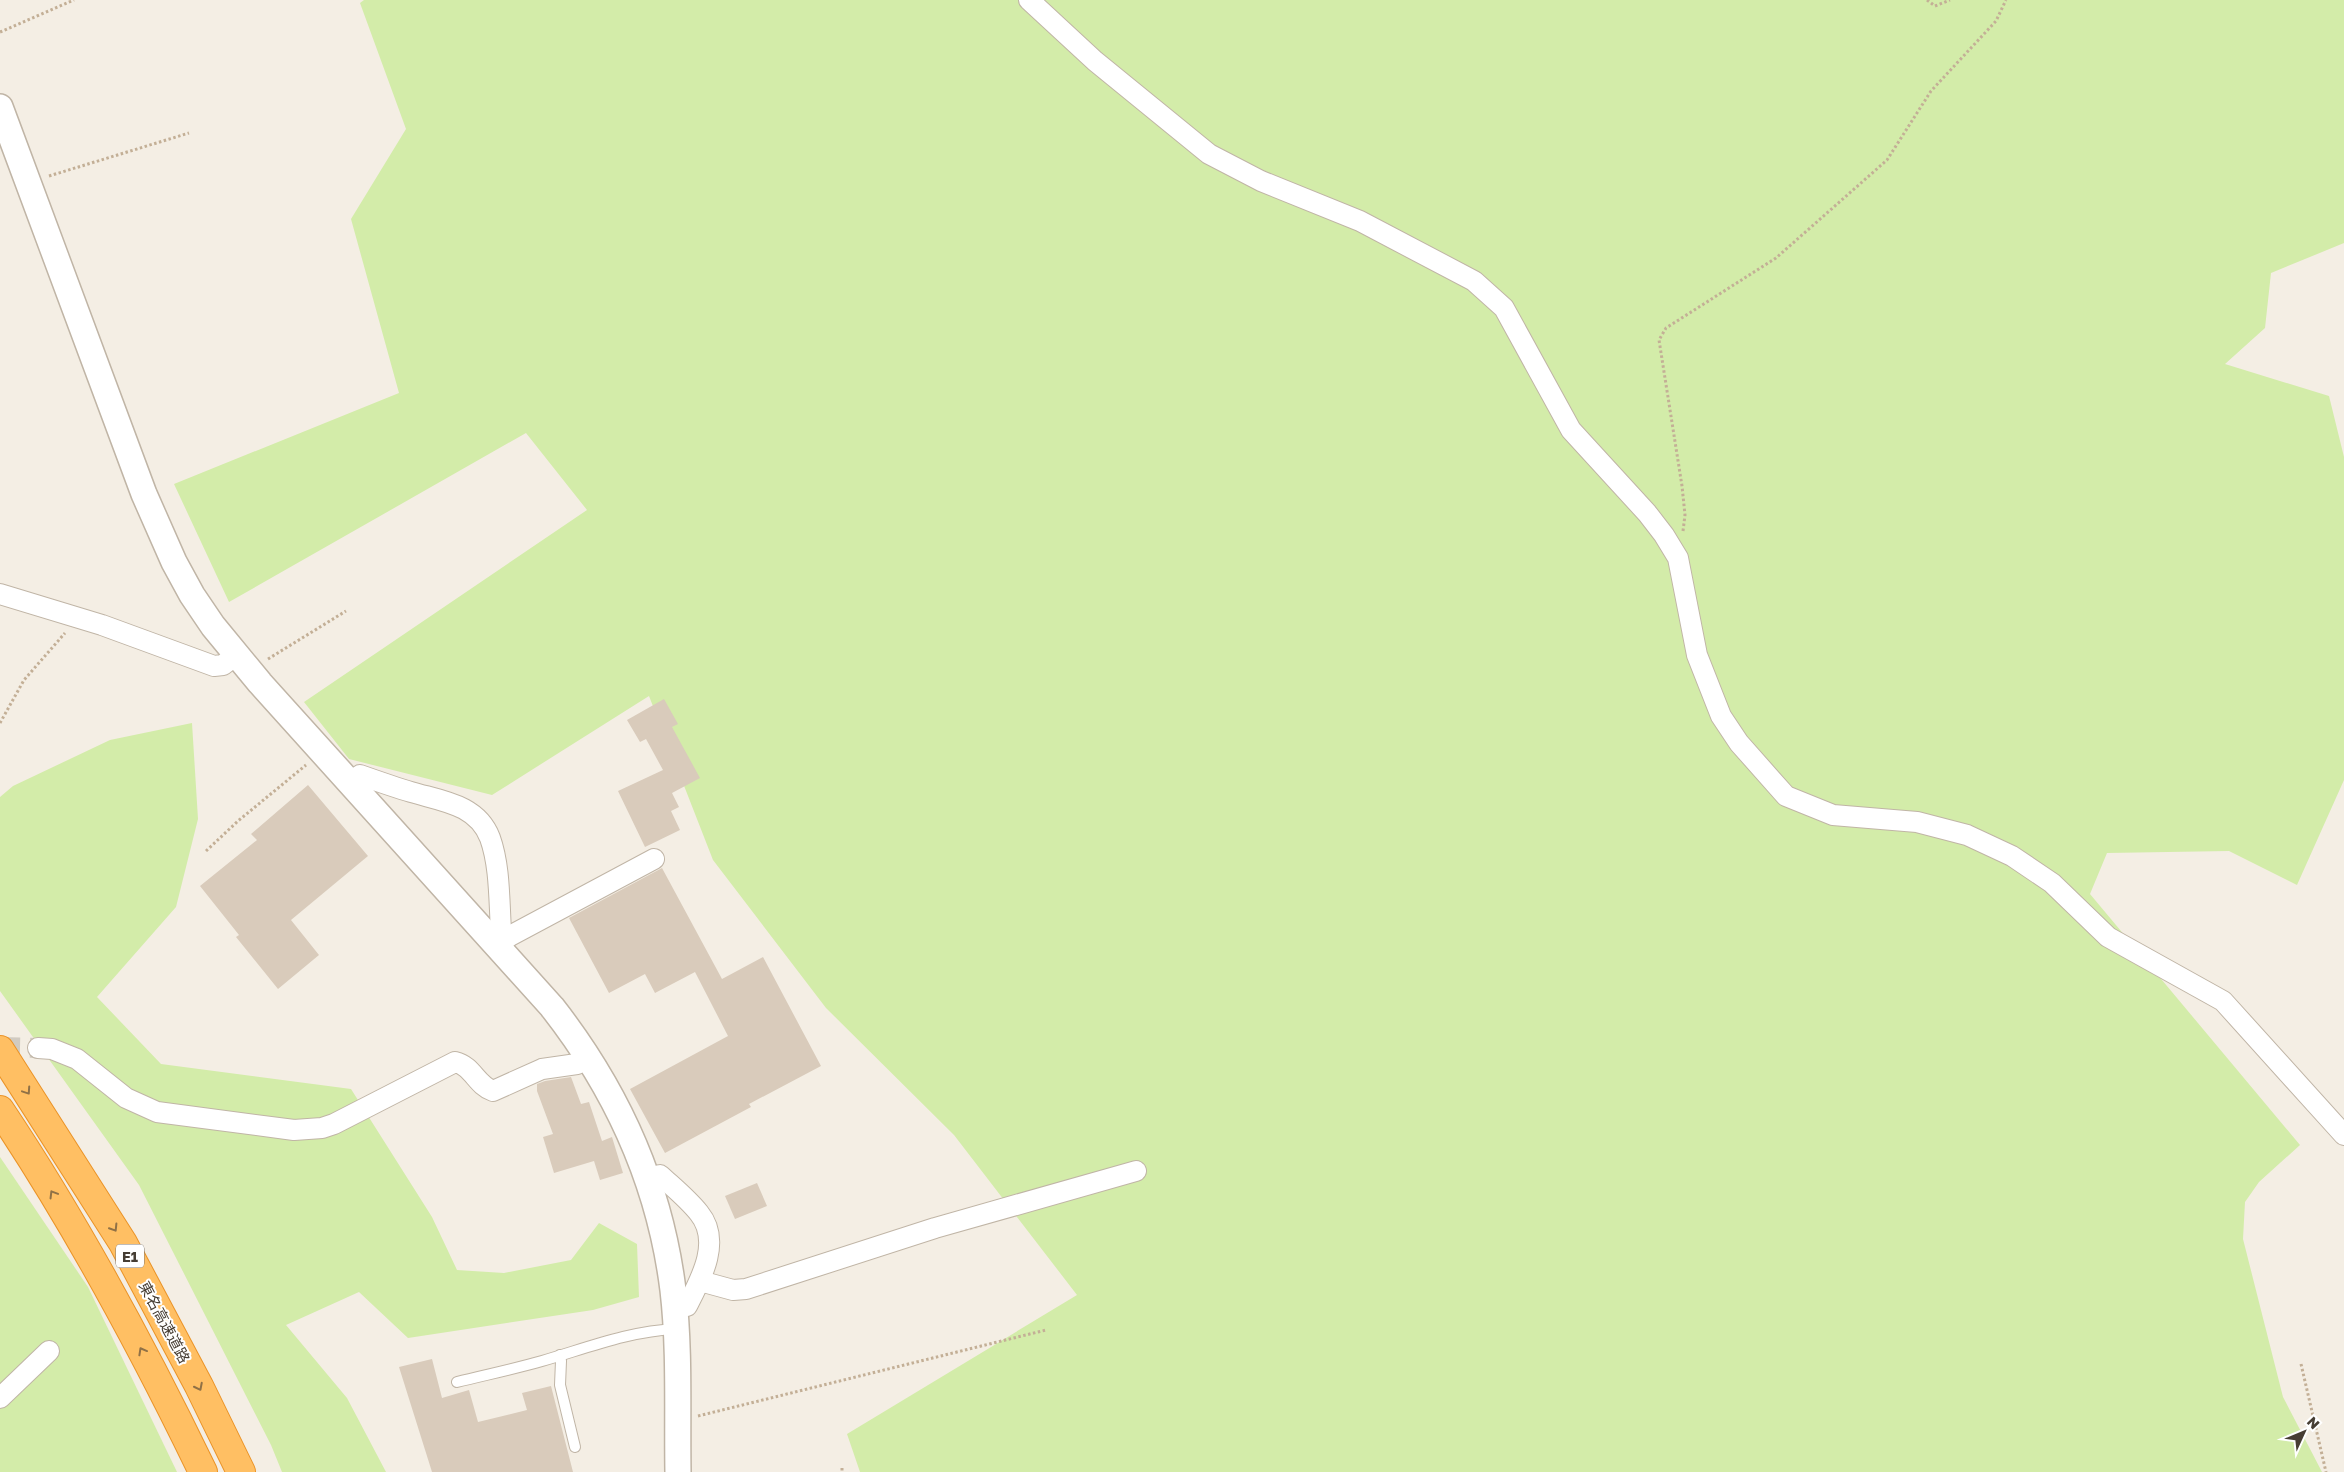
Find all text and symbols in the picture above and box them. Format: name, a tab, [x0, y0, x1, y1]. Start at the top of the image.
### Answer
one-way arrow	[21, 1085, 30, 1095]
one-way arrow	[49, 1191, 59, 1200]
one-way arrow	[107, 1223, 117, 1232]
road number: E1	[116, 1244, 144, 1268]
street label: 東名高速道路	[136, 1278, 194, 1366]
one-way arrow	[138, 1347, 148, 1356]
one-way arrow	[193, 1382, 203, 1391]
north arrow	[2279, 1407, 2329, 1457]
text: N	[2304, 1413, 2324, 1432]

